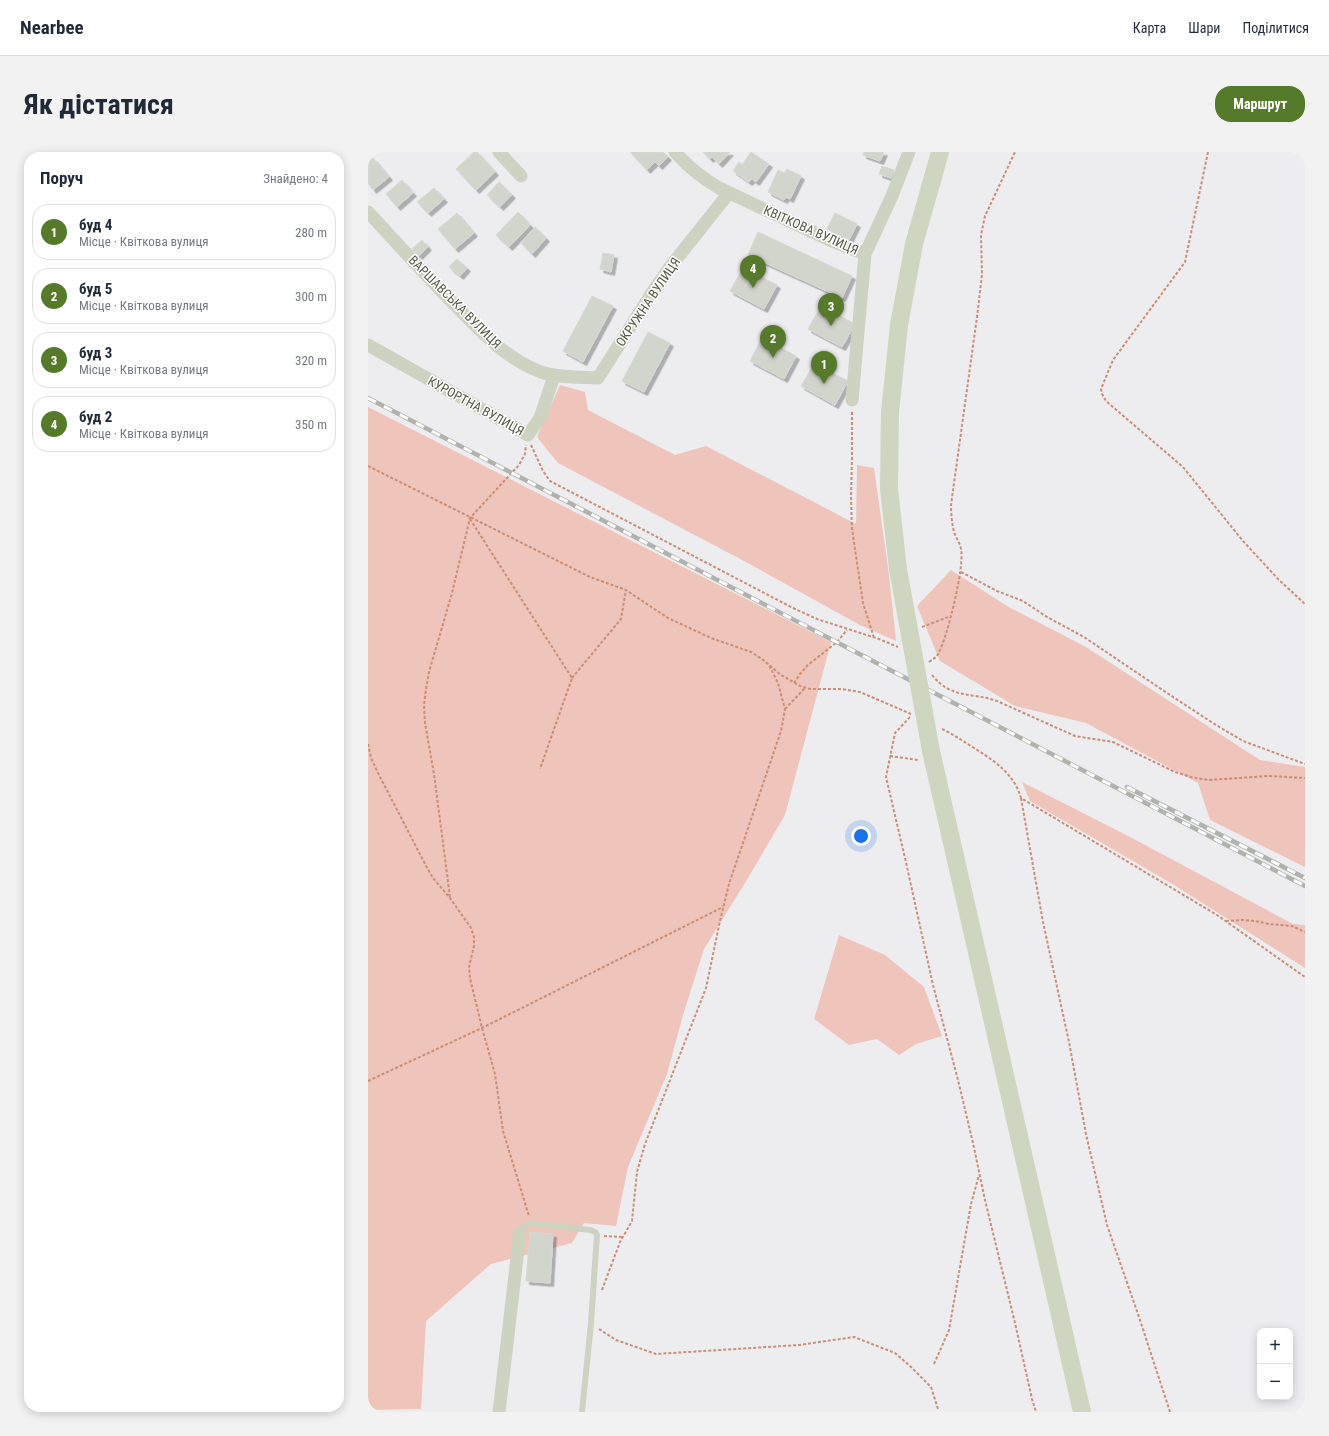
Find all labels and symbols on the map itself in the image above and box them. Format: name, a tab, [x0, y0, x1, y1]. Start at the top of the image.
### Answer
street label: КВІТКОВА ВУЛИЦЯ	[761, 202, 861, 258]
street label: ВАРШАВСЬКА ВУЛИЦЯ	[406, 253, 504, 351]
street label: ОКРУЖНА ВУЛИЦЯ	[613, 255, 683, 349]
pin: 4	[740, 255, 766, 288]
pin: 3	[818, 293, 844, 326]
pin: 2	[760, 325, 786, 358]
pin: 1	[811, 351, 837, 384]
street label: КУРОРТНА ВУЛИЦЯ	[425, 373, 527, 439]
your location	[851, 826, 871, 846]

